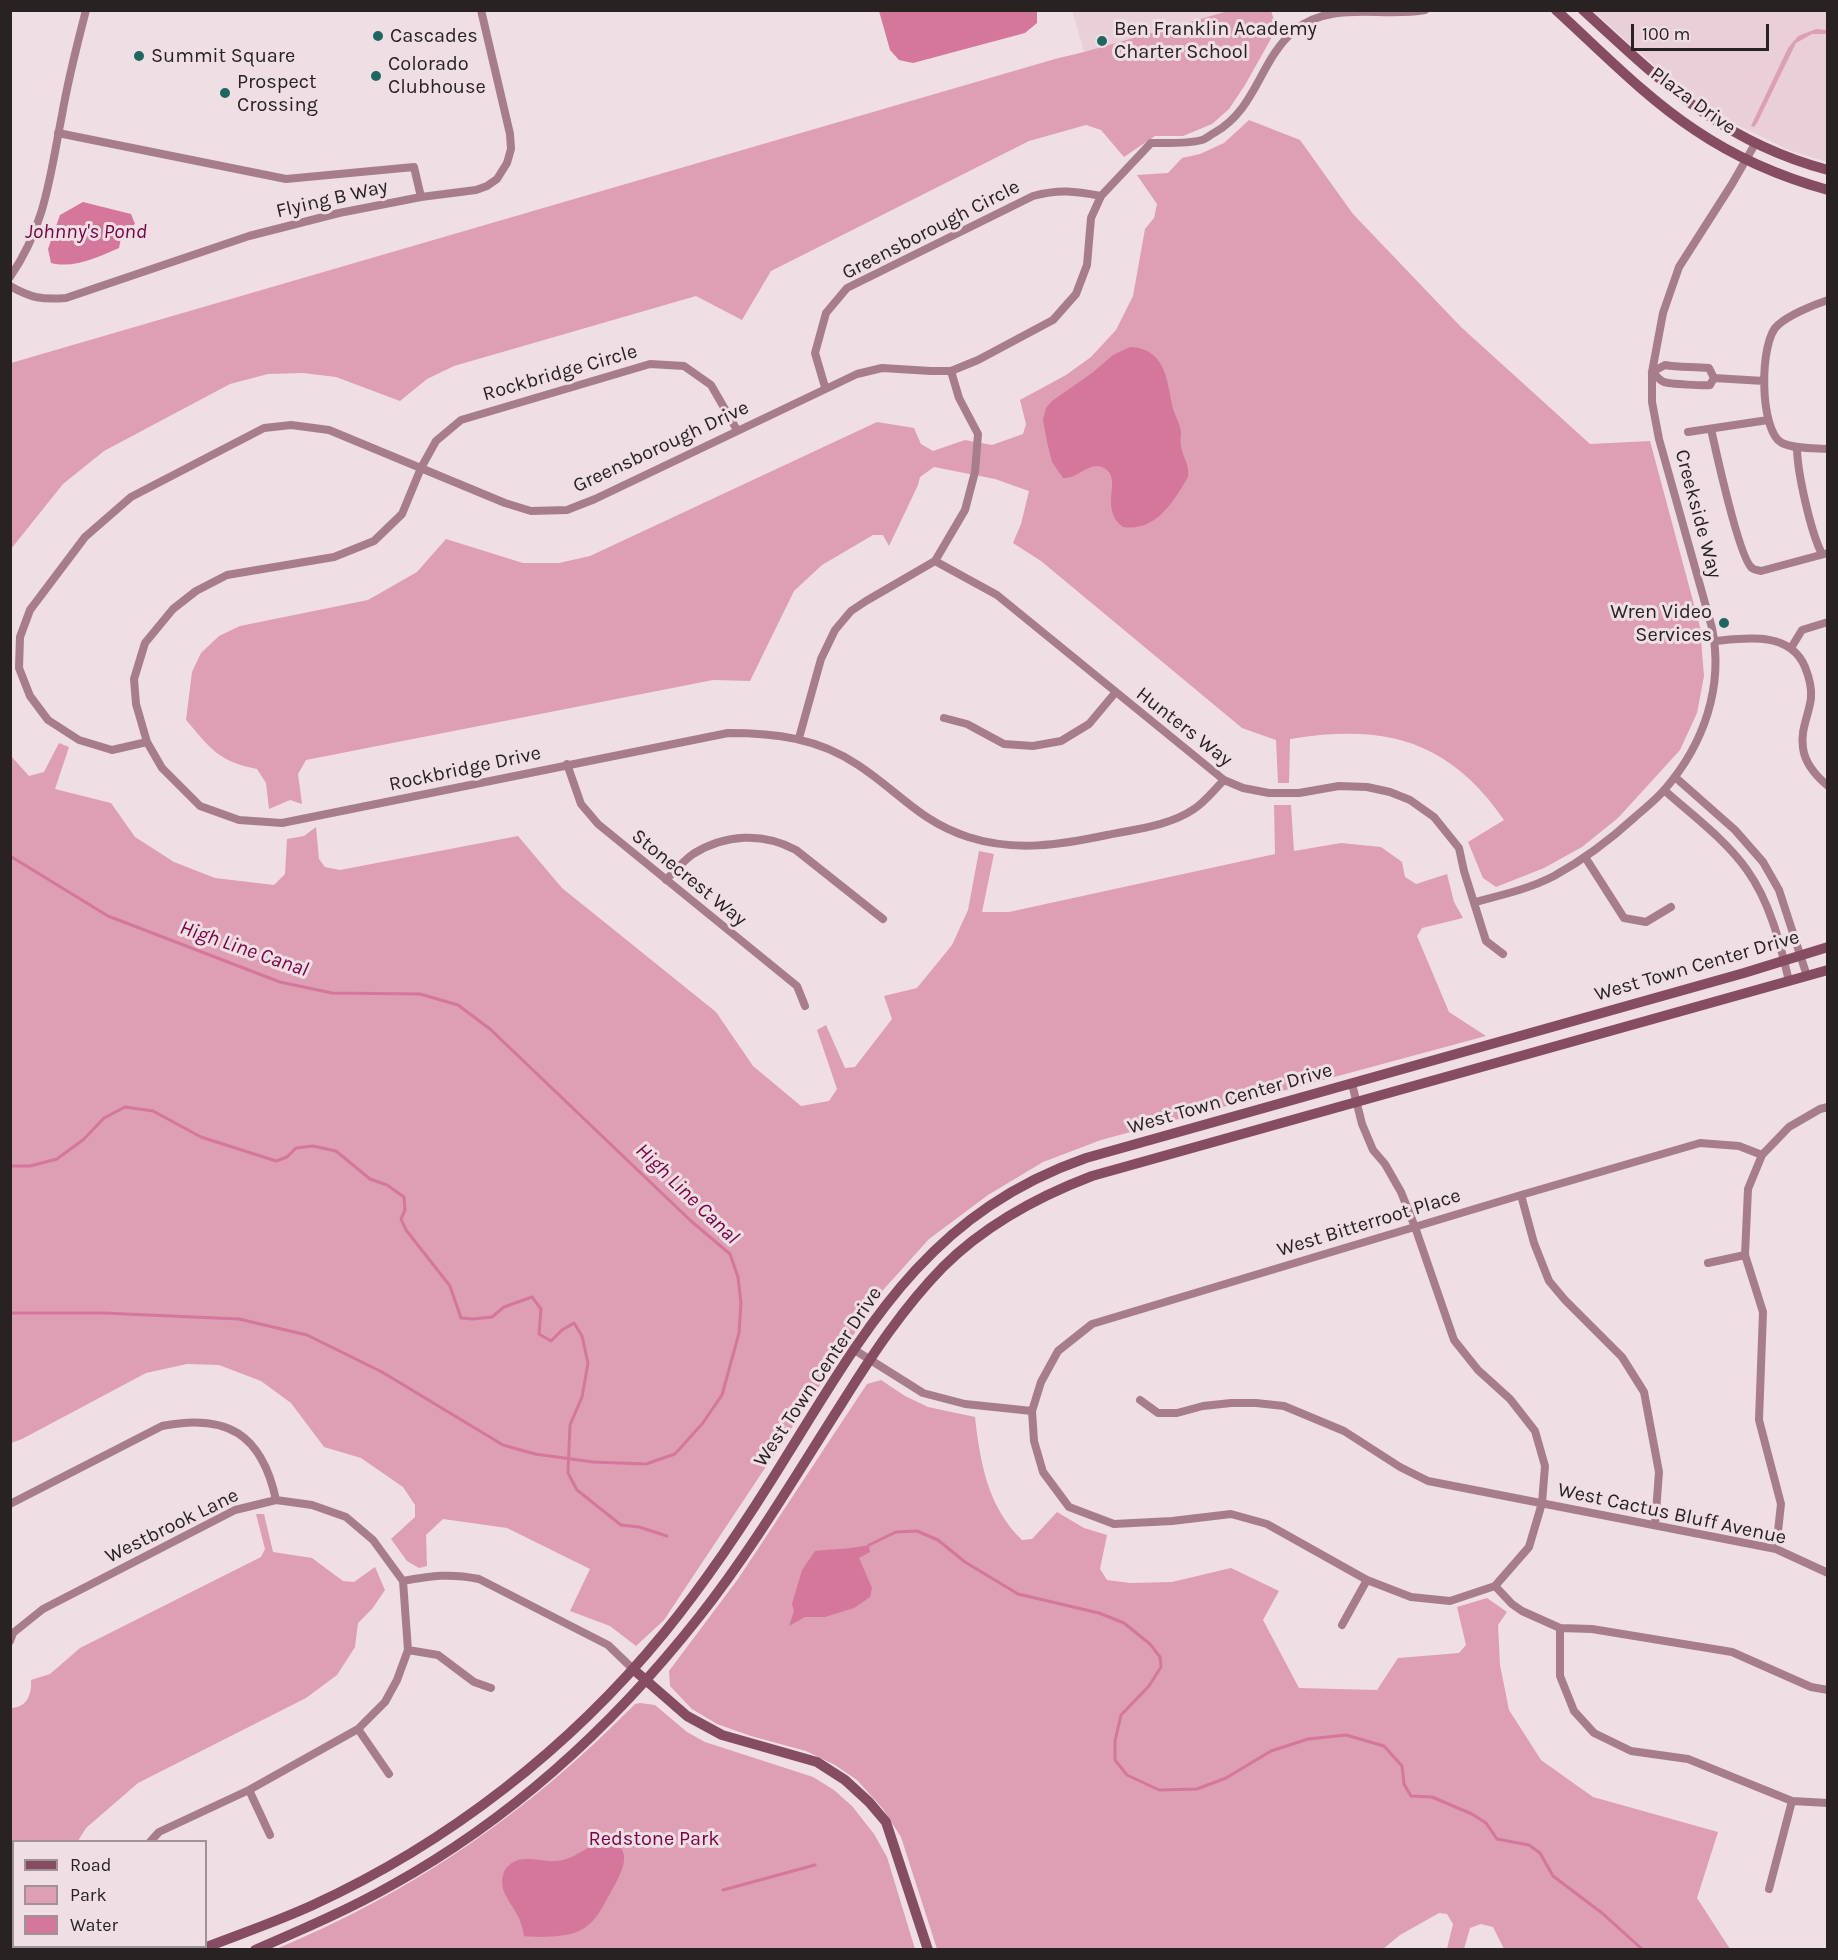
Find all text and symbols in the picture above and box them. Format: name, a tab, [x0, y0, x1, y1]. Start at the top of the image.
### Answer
scale bar	[1634, 12, 1772, 50]
place label: Ben Franklin Academy Charter School	[1114, 17, 1317, 64]
text: 100 m	[1642, 23, 1690, 45]
place label: Cascades	[390, 24, 478, 48]
marker: Cascades	[371, 29, 385, 43]
marker: Ben Franklin Academy Charter School	[1095, 34, 1109, 48]
place label: Summit Square	[151, 44, 295, 68]
marker: Summit Square	[132, 49, 146, 63]
place label: Colorado Clubhouse	[388, 52, 486, 99]
street label: Plaza Drive	[1646, 62, 1740, 140]
marker: Colorado Clubhouse	[369, 69, 383, 83]
place label: Prospect Crossing	[237, 70, 318, 117]
marker: Prospect Crossing	[218, 86, 232, 100]
street label: Flying B Way	[274, 174, 390, 224]
street label: Greensborough Circle	[838, 175, 1024, 285]
water label: Johnny's Pond	[25, 219, 147, 245]
street label: Rockbridge Circle	[480, 339, 640, 407]
street label: Greensborough Drive	[569, 396, 753, 498]
street label: Creekside Way	[1669, 447, 1727, 581]
place label: Wren Video Services	[1610, 600, 1712, 647]
marker: Wren Video Services	[1717, 616, 1731, 630]
street label: Hunters Way	[1131, 682, 1237, 772]
street label: Rockbridge Drive	[387, 741, 543, 797]
street label: Stonecrest Way	[627, 824, 751, 932]
water label: High Line Canal	[176, 915, 312, 983]
street label: West Town Center Drive	[1592, 925, 1802, 1007]
street label: West Town Center Drive	[1125, 1058, 1335, 1140]
water label: High Line Canal	[630, 1138, 744, 1250]
street label: West Bitterroot Place	[1274, 1184, 1464, 1262]
street label: West Town Center Drive	[749, 1282, 887, 1472]
street label: West Cactus Bluff Avenue	[1555, 1478, 1789, 1550]
street label: Westbrook Lane	[101, 1483, 243, 1569]
park label: Redstone Park	[589, 1827, 719, 1851]
legend	[12, 1840, 207, 1948]
text: Road	[70, 1854, 111, 1876]
text: Park	[70, 1884, 107, 1906]
text: Water	[70, 1914, 118, 1936]

